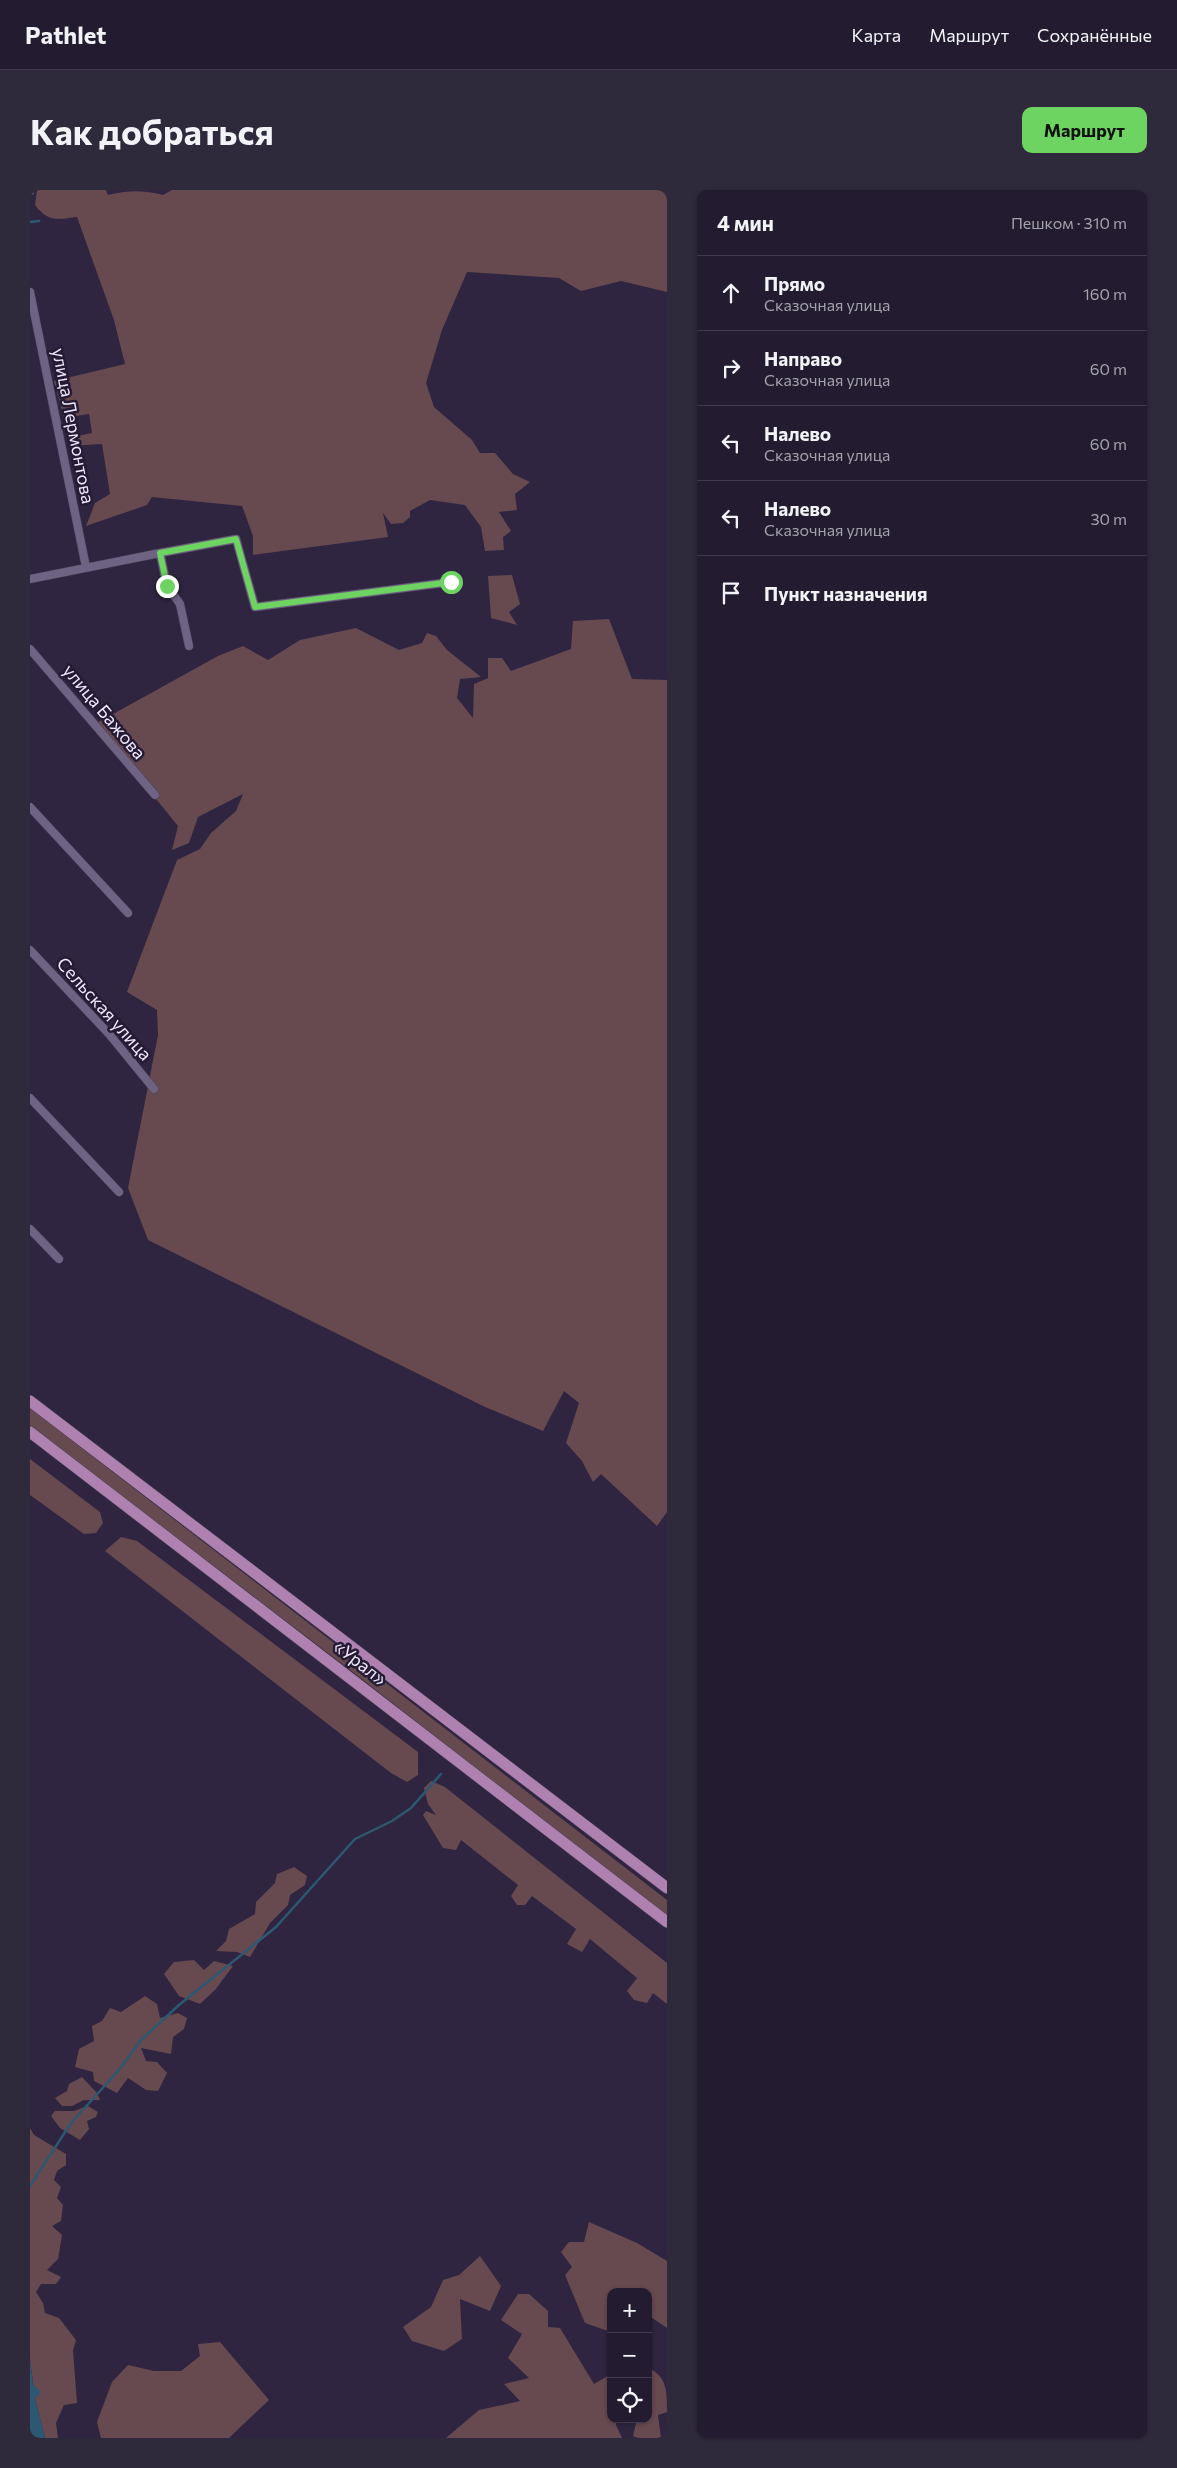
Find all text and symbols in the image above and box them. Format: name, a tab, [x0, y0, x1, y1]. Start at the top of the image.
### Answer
text: Pathlet	[25, 20, 106, 49]
text: Карта	[852, 24, 901, 46]
text: Маршрут	[929, 24, 1009, 46]
text: Сохранённые	[1037, 24, 1152, 46]
button: Маршрут	[1022, 107, 1147, 153]
text: Как добраться	[30, 109, 274, 152]
text: 4 мин	[717, 210, 774, 235]
text: Пешком · 310 m	[1011, 213, 1127, 232]
text: Прямо	[764, 272, 825, 295]
icon: ahead	[717, 279, 745, 307]
text: 160 m	[1083, 284, 1127, 303]
text: Сказочная улица	[764, 295, 890, 314]
street label: улица Лермонтова	[48, 346, 100, 505]
text: Направо	[764, 347, 842, 370]
icon: right	[717, 354, 745, 382]
text: 60 m	[1090, 359, 1127, 378]
text: Сказочная улица	[764, 370, 890, 389]
text: Налево	[764, 422, 831, 445]
icon: left	[717, 429, 745, 457]
text: 60 m	[1090, 434, 1127, 453]
text: Сказочная улица	[764, 445, 890, 464]
text: Налево	[764, 497, 831, 520]
icon: left	[717, 504, 745, 532]
text: 30 m	[1090, 509, 1127, 528]
text: Сказочная улица	[764, 520, 890, 539]
route start	[440, 571, 463, 594]
route end	[156, 575, 179, 598]
icon: arrive	[717, 579, 745, 607]
text: Пункт назначения	[764, 582, 927, 605]
street label: улица Бажова	[59, 660, 151, 763]
street label: Сельская улица	[53, 952, 157, 1065]
street label: «Урал»	[330, 1635, 391, 1690]
map controls	[607, 2288, 652, 2423]
button: +	[607, 2288, 652, 2333]
button: −	[607, 2333, 652, 2378]
button: locate	[607, 2378, 652, 2423]

